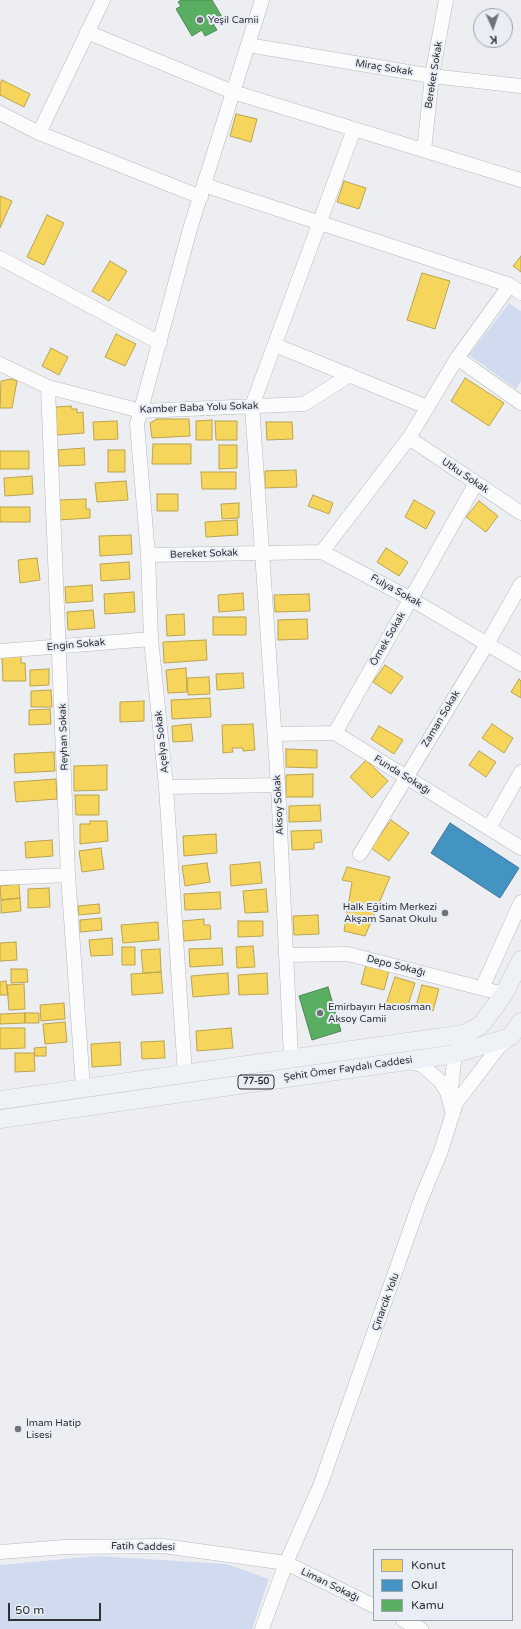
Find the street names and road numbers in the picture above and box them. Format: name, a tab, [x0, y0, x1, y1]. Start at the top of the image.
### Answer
street label: Bereket Sokak	[423, 40, 445, 110]
street label: Miraç Sokak	[354, 58, 414, 78]
street label: Kamber Baba Yolu Sokak	[140, 400, 258, 416]
street label: Utku Sokak	[439, 456, 491, 496]
street label: Bereket Sokak	[170, 547, 238, 561]
street label: Fulya Sokak	[368, 572, 424, 610]
street label: Örnek Sokak	[368, 610, 408, 668]
street label: Engin Sokak	[46, 636, 106, 654]
street label: Zaman Sokak	[419, 688, 463, 750]
street label: Reyhan Sokak	[57, 703, 71, 771]
street label: Açelya Sokak	[153, 710, 171, 774]
street label: Funda Sokağı	[371, 753, 433, 797]
street label: Aksoy Sokak	[271, 775, 287, 835]
street label: Depo Sokağı	[365, 953, 427, 979]
street label: Şehit Ömer Faydalı Caddesi	[283, 1054, 413, 1084]
road number: 77-50	[238, 1075, 274, 1089]
street label: Çinarcik Yolu	[370, 1271, 402, 1333]
street label: Fatih Caddesi	[111, 1540, 175, 1554]
street label: Liman Sokağı	[299, 1566, 361, 1604]

